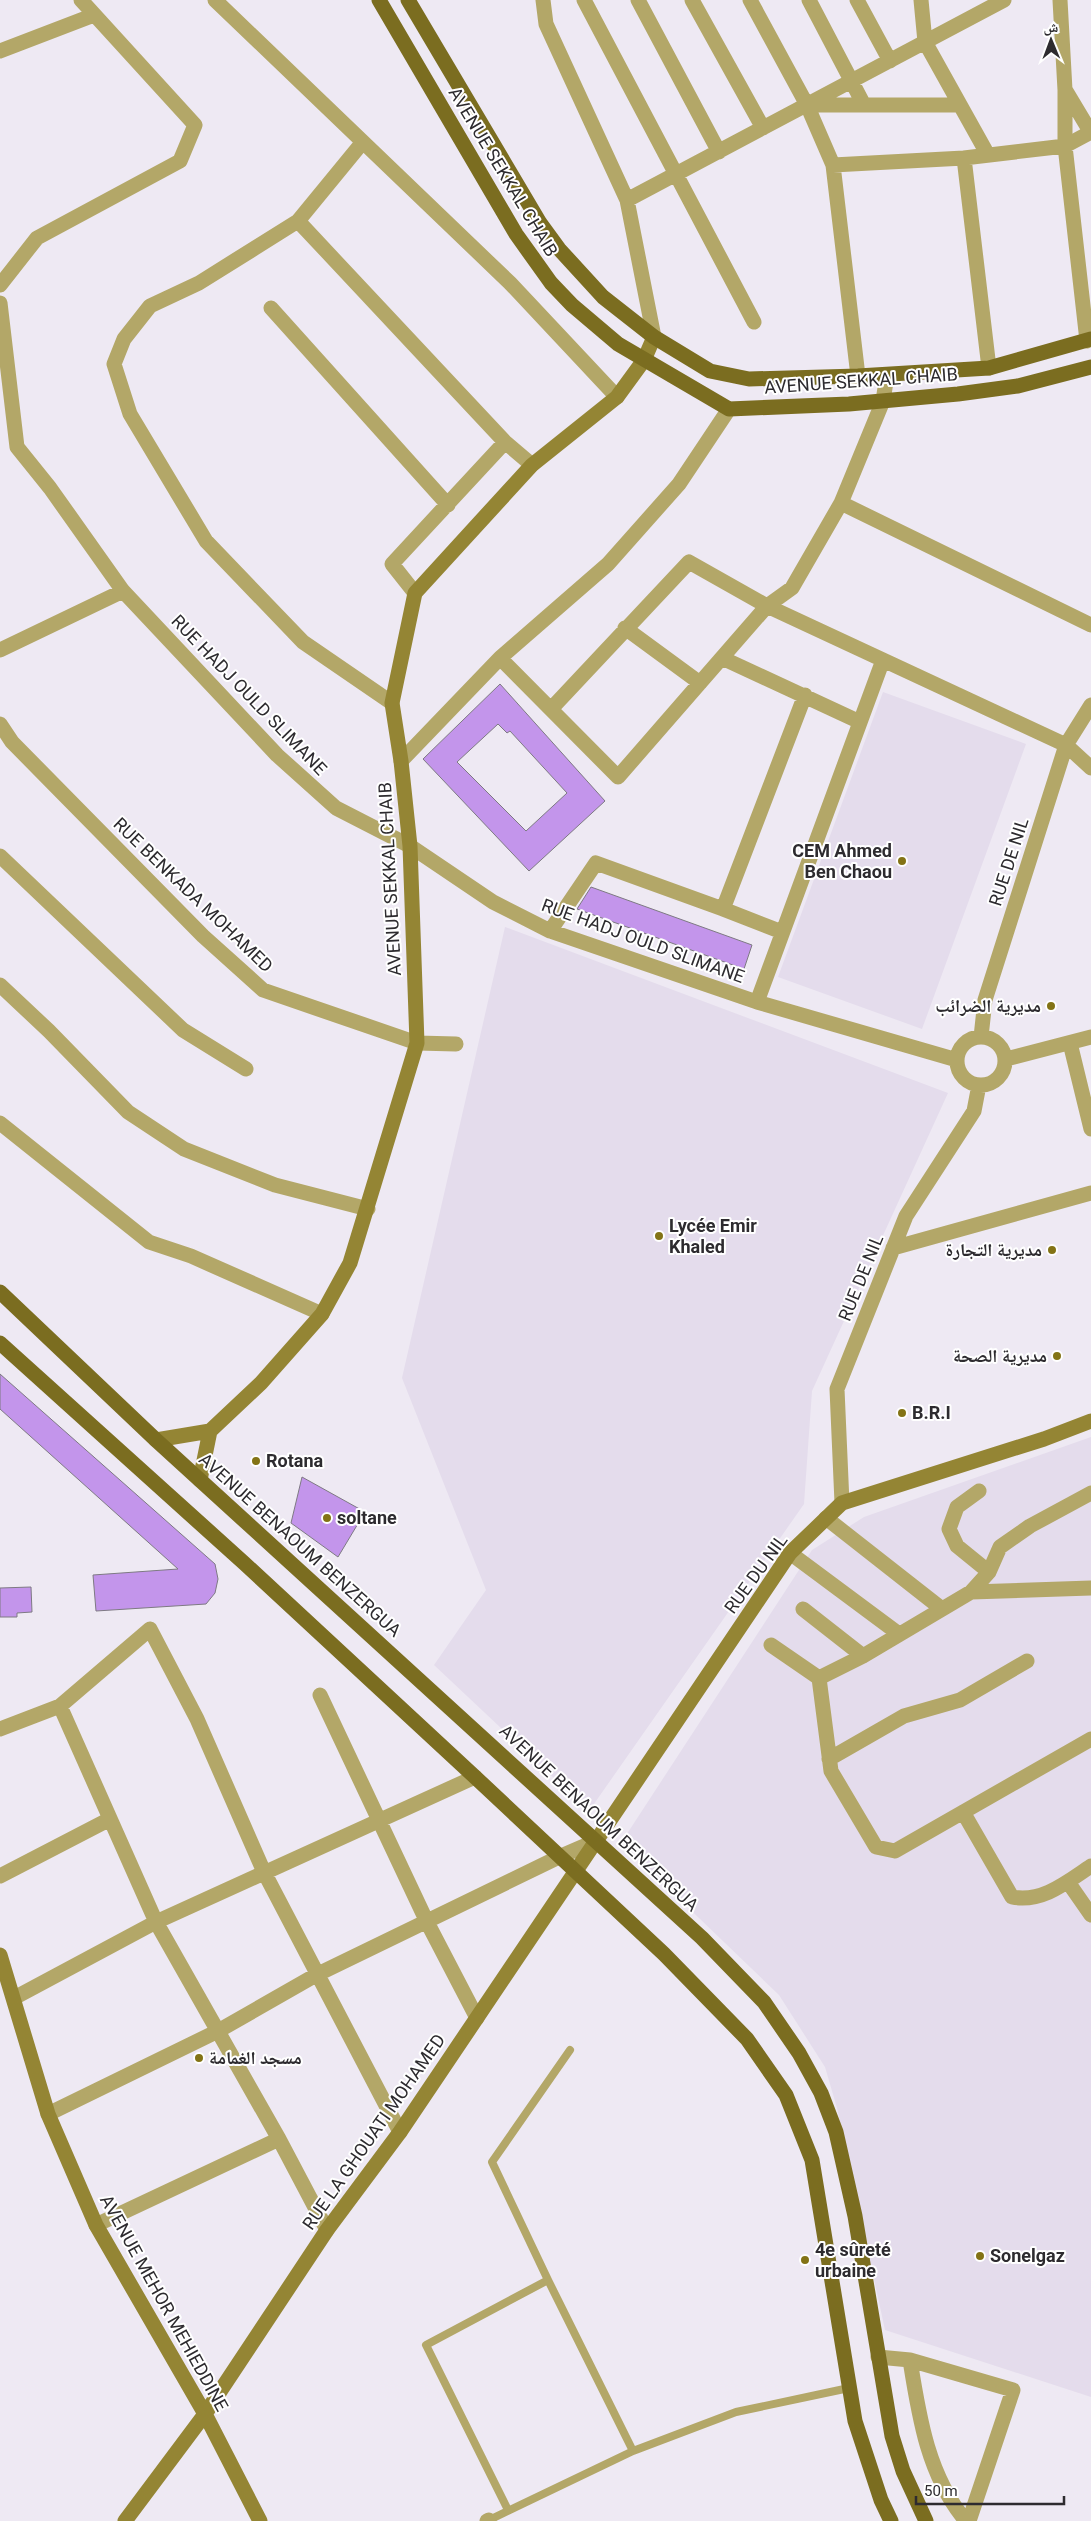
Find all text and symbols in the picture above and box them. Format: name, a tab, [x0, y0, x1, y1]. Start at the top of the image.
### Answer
north arrow	[1026, 15, 1076, 65]
text: ش	[1043, 19, 1058, 36]
street label: AVENUE SEKKAL CHAIB	[445, 83, 562, 260]
street label: AVENUE SEKKAL CHAIB	[764, 363, 958, 398]
street label: RUE HADJ OULD SLIMANE	[167, 610, 331, 779]
street label: AVENUE SEKKAL CHAIB	[374, 782, 405, 976]
street label: RUE BENKADA MOHAMED	[109, 813, 277, 976]
street label: RUE DE NIL	[984, 815, 1033, 909]
place label: CEM Ahmed Ben Chaou	[792, 840, 892, 882]
marker: CEM Ahmed Ben Chaou	[896, 855, 908, 867]
street label: RUE HADJ OULD SLIMANE	[539, 894, 748, 987]
place label: مديرية الضرائب	[935, 995, 1041, 1017]
marker: مديرية الضرائب	[1045, 1000, 1057, 1012]
place label: Lycée Emir Khaled	[669, 1215, 757, 1257]
marker: Lycée Emir Khaled	[653, 1230, 665, 1242]
street label: RUE DE NIL	[834, 1231, 888, 1324]
place label: مديرية التجارة	[945, 1239, 1042, 1260]
marker: مديرية التجارة	[1046, 1244, 1058, 1256]
place label: مديرية الصحة	[953, 1345, 1047, 1366]
marker: مديرية الصحة	[1051, 1350, 1063, 1362]
place label: B.R.I	[912, 1402, 951, 1423]
marker: B.R.I	[896, 1407, 908, 1419]
street label: AVENUE BENAOUM BENZERGUA	[195, 1448, 406, 1641]
place label: Rotana	[266, 1450, 324, 1471]
marker: Rotana	[250, 1455, 262, 1467]
place label: soltane	[337, 1507, 397, 1528]
marker: soltane	[321, 1512, 333, 1524]
street label: RUE DU NIL	[720, 1530, 792, 1617]
street label: AVENUE BENAOUM BENZERGUA	[496, 1720, 703, 1916]
street label: RUE LA GHOUATI MOHAMED	[298, 2030, 449, 2233]
place label: مسجد الغمامة	[209, 2047, 302, 2068]
marker: مسجد الغمامة	[193, 2052, 205, 2064]
street label: AVENUE MEHOR MEHIEDDINE	[96, 2191, 233, 2415]
place label: 4e sûreté urbaine	[815, 2239, 891, 2281]
place label: Sonelgaz	[990, 2245, 1065, 2266]
marker: Sonelgaz	[974, 2250, 986, 2262]
marker: 4e sûreté urbaine	[799, 2254, 811, 2266]
scale bar	[916, 2474, 1064, 2506]
text: 50 m	[924, 2482, 958, 2500]

